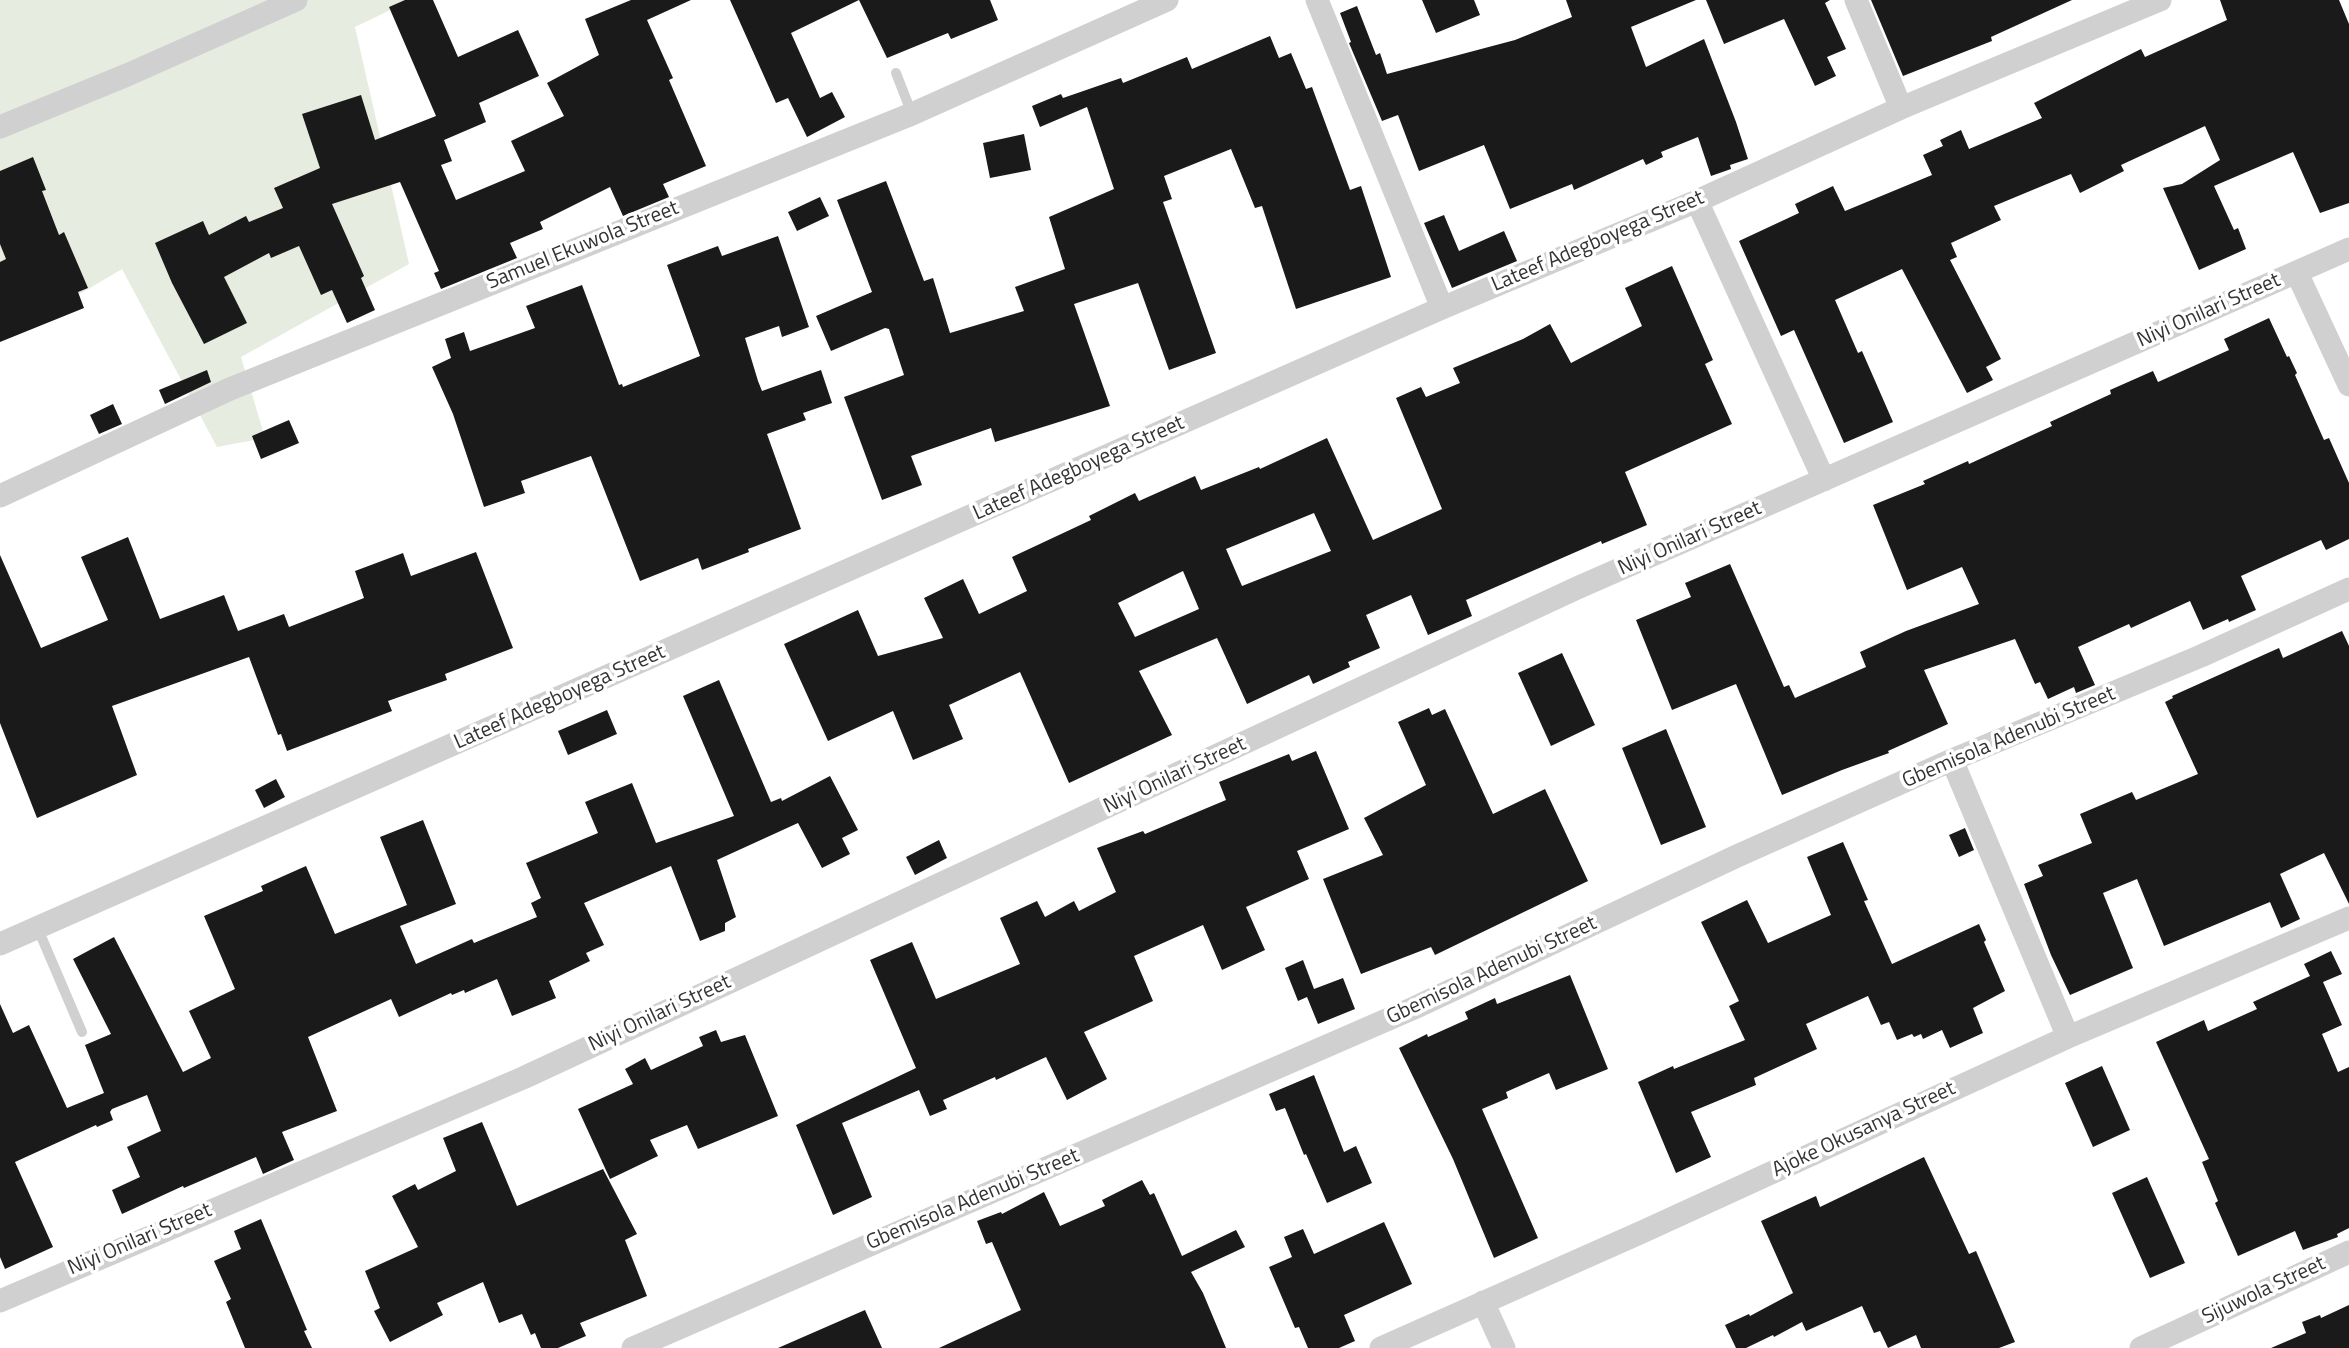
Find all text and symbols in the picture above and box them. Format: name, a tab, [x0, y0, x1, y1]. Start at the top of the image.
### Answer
street label: Lateef Adegboyega Street	[1488, 186, 1708, 298]
street label: Samuel Ekuwola Street	[483, 196, 683, 296]
street label: Niyi Onilari Street	[2134, 268, 2284, 354]
street label: Lateef Adegboyega Street	[970, 411, 1188, 527]
street label: Niyi Onilari Street	[1615, 496, 1765, 582]
street label: Lateef Adegboyega Street	[451, 640, 669, 756]
street label: Gbemisola Adenubi Street	[1899, 682, 2119, 794]
street label: Niyi Onilari Street	[1100, 732, 1250, 820]
street label: Gbemisola Adenubi Street	[1383, 911, 1601, 1031]
street label: Niyi Onilari Street	[585, 970, 735, 1058]
street label: Ajoke Okusanya Street	[1769, 1077, 1959, 1183]
street label: Gbemisola Adenubi Street	[863, 1144, 1083, 1256]
street label: Niyi Onilari Street	[64, 1198, 216, 1282]
street label: Sijuwola Street	[2198, 1252, 2330, 1330]

